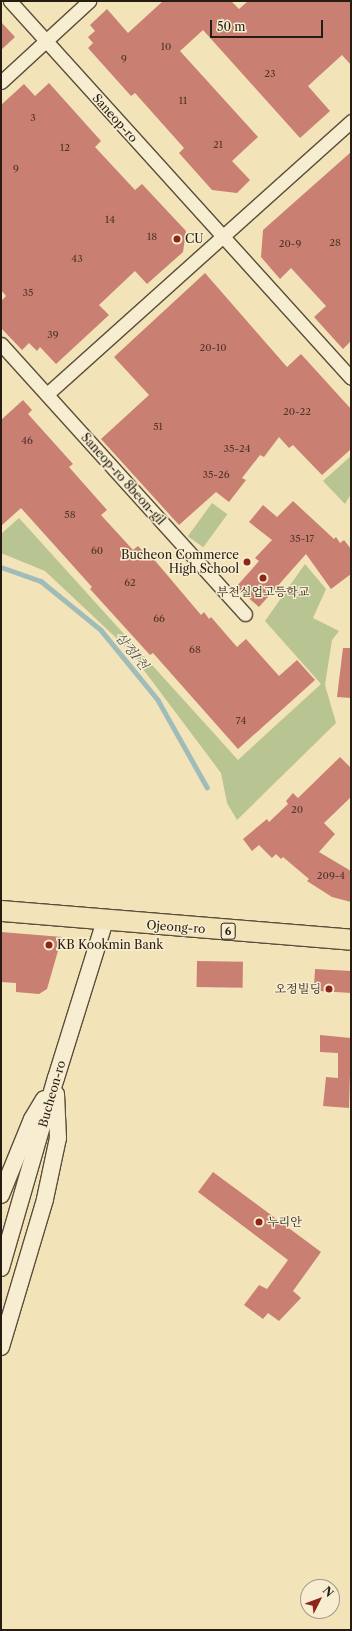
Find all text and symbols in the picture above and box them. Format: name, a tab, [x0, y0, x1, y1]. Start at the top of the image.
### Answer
scale bar	[212, 12, 325, 38]
text: 50 m	[217, 19, 246, 34]
house number: 10	[161, 41, 171, 53]
house number: 9	[121, 53, 127, 65]
house number: 23	[264, 68, 276, 80]
street label: Saneop-ro	[90, 91, 140, 145]
house number: 11	[179, 95, 187, 107]
house number: 3	[30, 112, 36, 124]
house number: 21	[213, 139, 223, 151]
house number: 12	[60, 142, 70, 154]
house number: 9	[13, 163, 19, 175]
house number: 14	[105, 214, 115, 226]
house number: 18	[147, 231, 157, 243]
place label: CU	[185, 232, 204, 246]
marker: CU	[172, 234, 182, 244]
house number: 28	[329, 237, 341, 249]
house number: 20-9	[279, 238, 301, 250]
house number: 43	[71, 253, 83, 265]
house number: 35	[23, 287, 33, 299]
house number: 39	[47, 329, 59, 341]
house number: 20-10	[199, 342, 227, 354]
house number: 20-22	[283, 406, 311, 418]
house number: 51	[153, 421, 163, 433]
street label: Saneop-ro 8beon-gil	[78, 430, 168, 528]
house number: 46	[21, 435, 33, 447]
house number: 35-24	[223, 443, 251, 455]
house number: 35-26	[202, 469, 230, 481]
house number: 58	[64, 509, 76, 521]
house number: 35-17	[290, 533, 314, 545]
house number: 60	[91, 545, 103, 557]
place label: Bucheon Commerce High School	[121, 548, 239, 576]
marker: Bucheon Commerce High School	[242, 557, 252, 567]
marker: 부천실업고등학교	[258, 573, 268, 583]
house number: 62	[124, 577, 136, 589]
place label: 부천실업고등학교	[217, 585, 309, 599]
house number: 66	[153, 613, 165, 625]
water label: 삼정1천	[112, 629, 152, 673]
house number: 68	[189, 644, 201, 656]
house number: 74	[236, 715, 246, 727]
house number: 20	[291, 804, 303, 816]
house number: 209-4	[317, 870, 345, 882]
street label: Ojeong-ro	[146, 918, 206, 936]
road number: 6	[220, 922, 236, 940]
place label: KB Kookmin Bank	[57, 938, 163, 952]
marker: KB Kookmin Bank	[44, 940, 54, 950]
place label: 오정빌딩	[275, 982, 321, 996]
marker: 오정빌딩	[324, 984, 334, 994]
street label: Bucheon-ro	[36, 1059, 68, 1129]
place label: 누리안	[267, 1215, 302, 1229]
marker: 누리안	[254, 1217, 264, 1227]
north arrow	[300, 1579, 340, 1619]
text: N	[320, 1583, 337, 1600]

